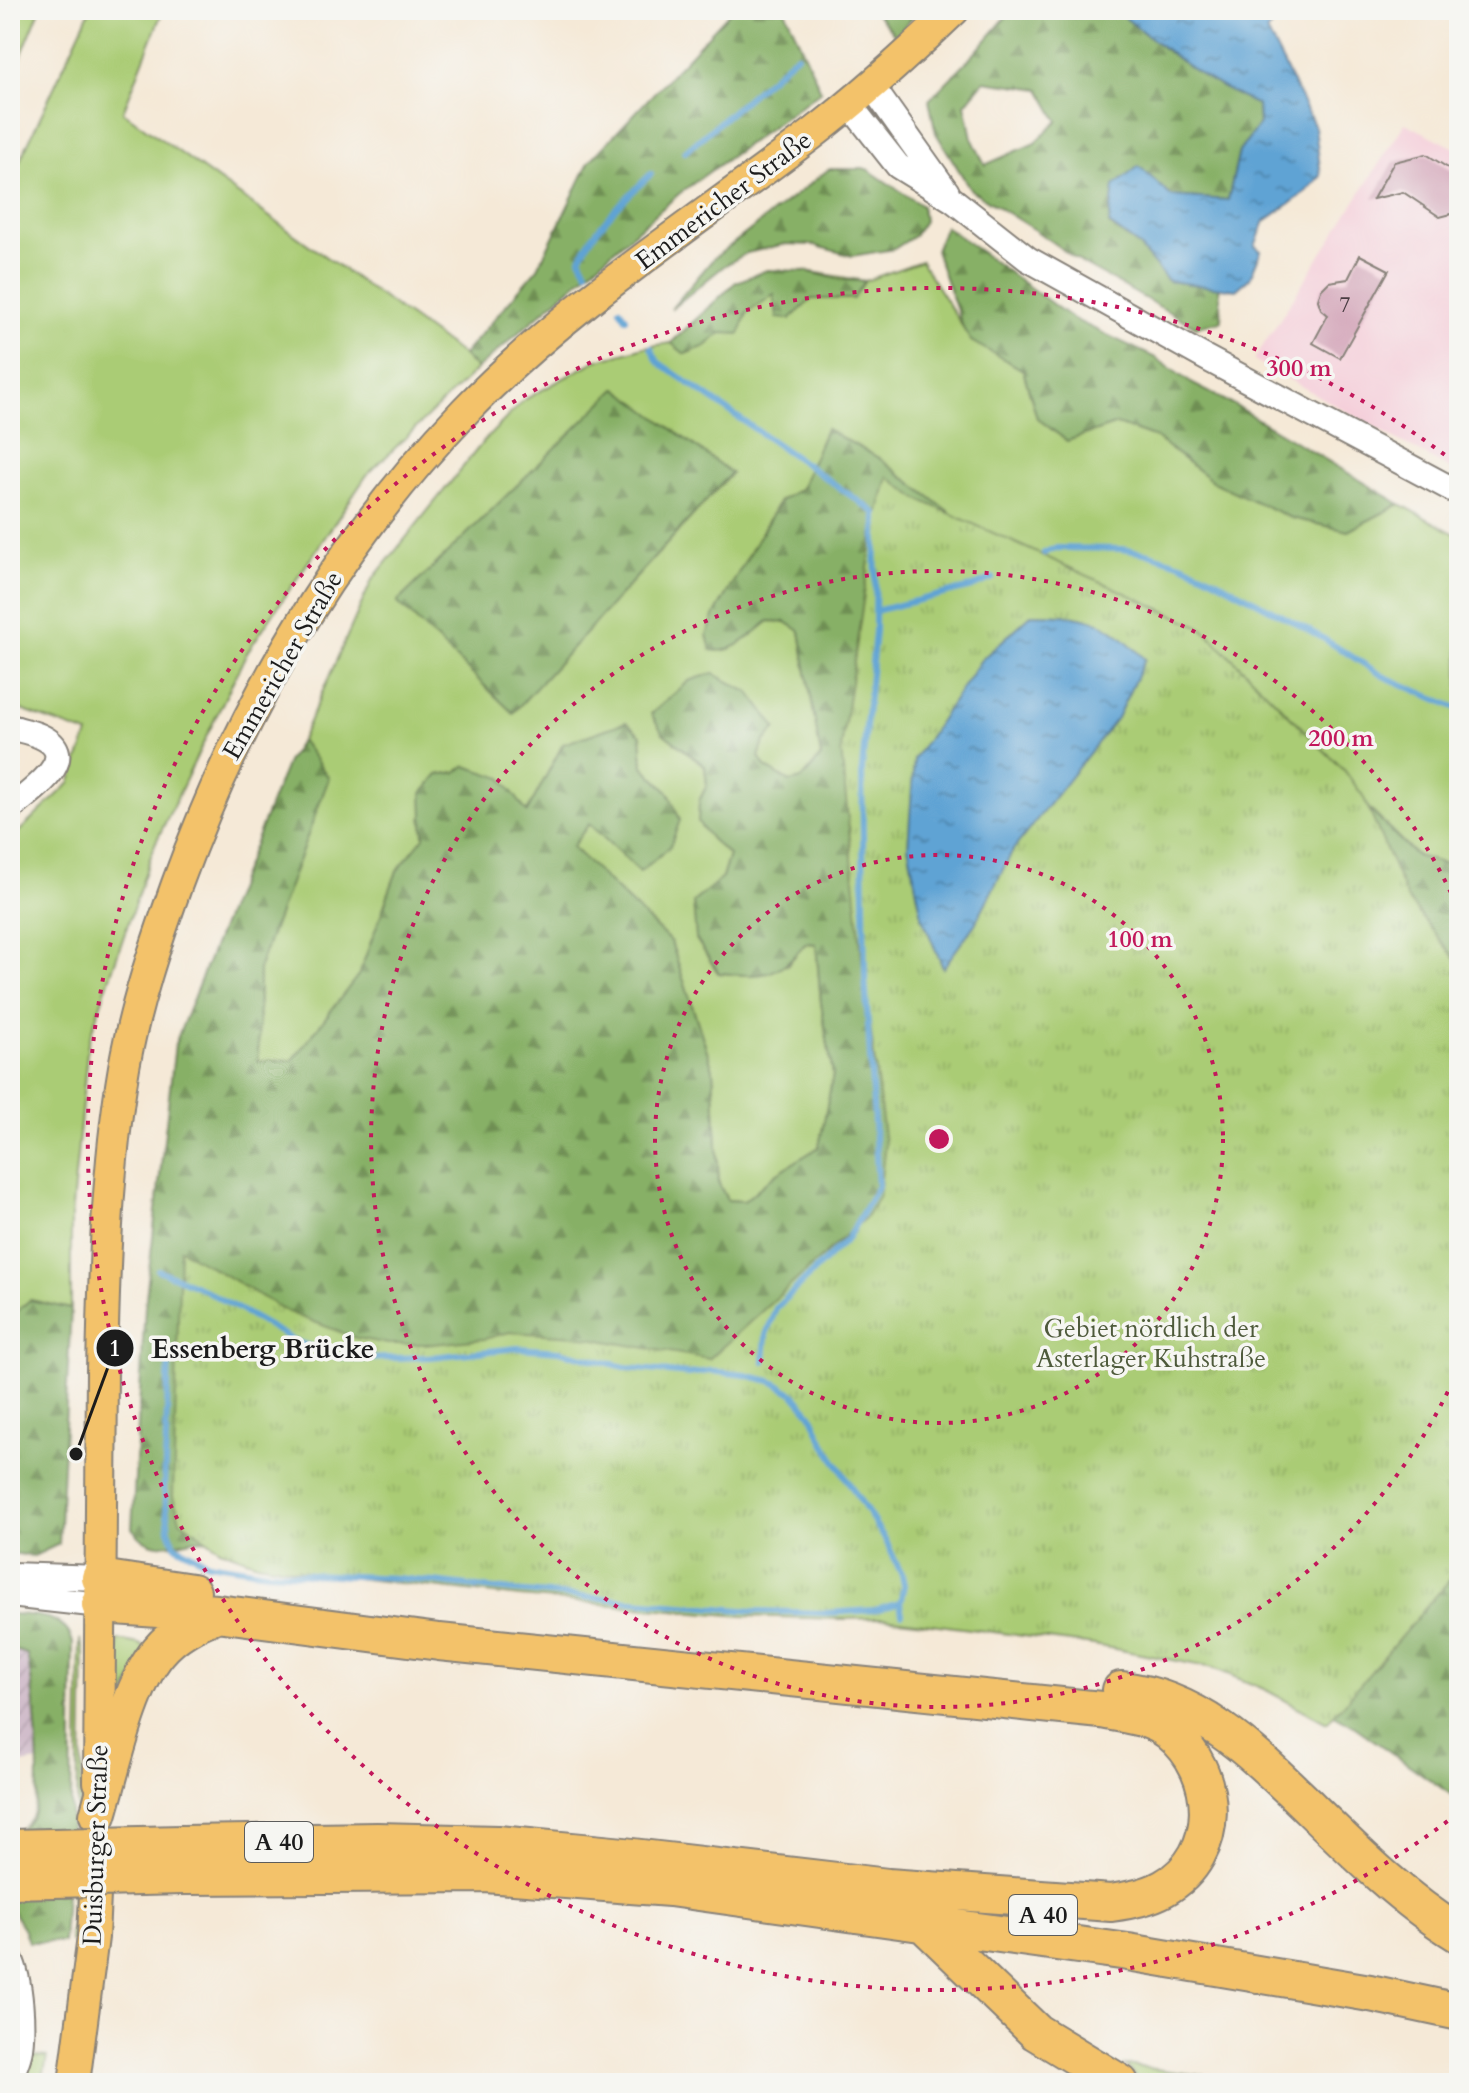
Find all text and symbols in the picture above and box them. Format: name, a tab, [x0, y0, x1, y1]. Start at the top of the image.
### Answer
street label: Emmericher Straße	[628, 123, 819, 278]
house number: 7	[1339, 290, 1351, 320]
text: 300 m	[1266, 352, 1333, 385]
street label: Emmericher Straße	[214, 565, 351, 766]
text: 200 m	[1308, 722, 1375, 755]
text: 100 m	[1107, 923, 1174, 956]
centre of rings	[925, 1125, 953, 1153]
park label: Gebiet nördlich der Asterlager Kuhstraße	[1036, 1311, 1266, 1376]
callout: Essenberg Brücke	[95, 1322, 390, 1374]
text: Essenberg Brücke	[151, 1330, 375, 1368]
text: 1	[109, 1332, 121, 1365]
street label: Duisburger Straße	[74, 1744, 117, 1946]
road number: A 40	[245, 1822, 313, 1862]
road number: A 40	[1009, 1895, 1077, 1935]

